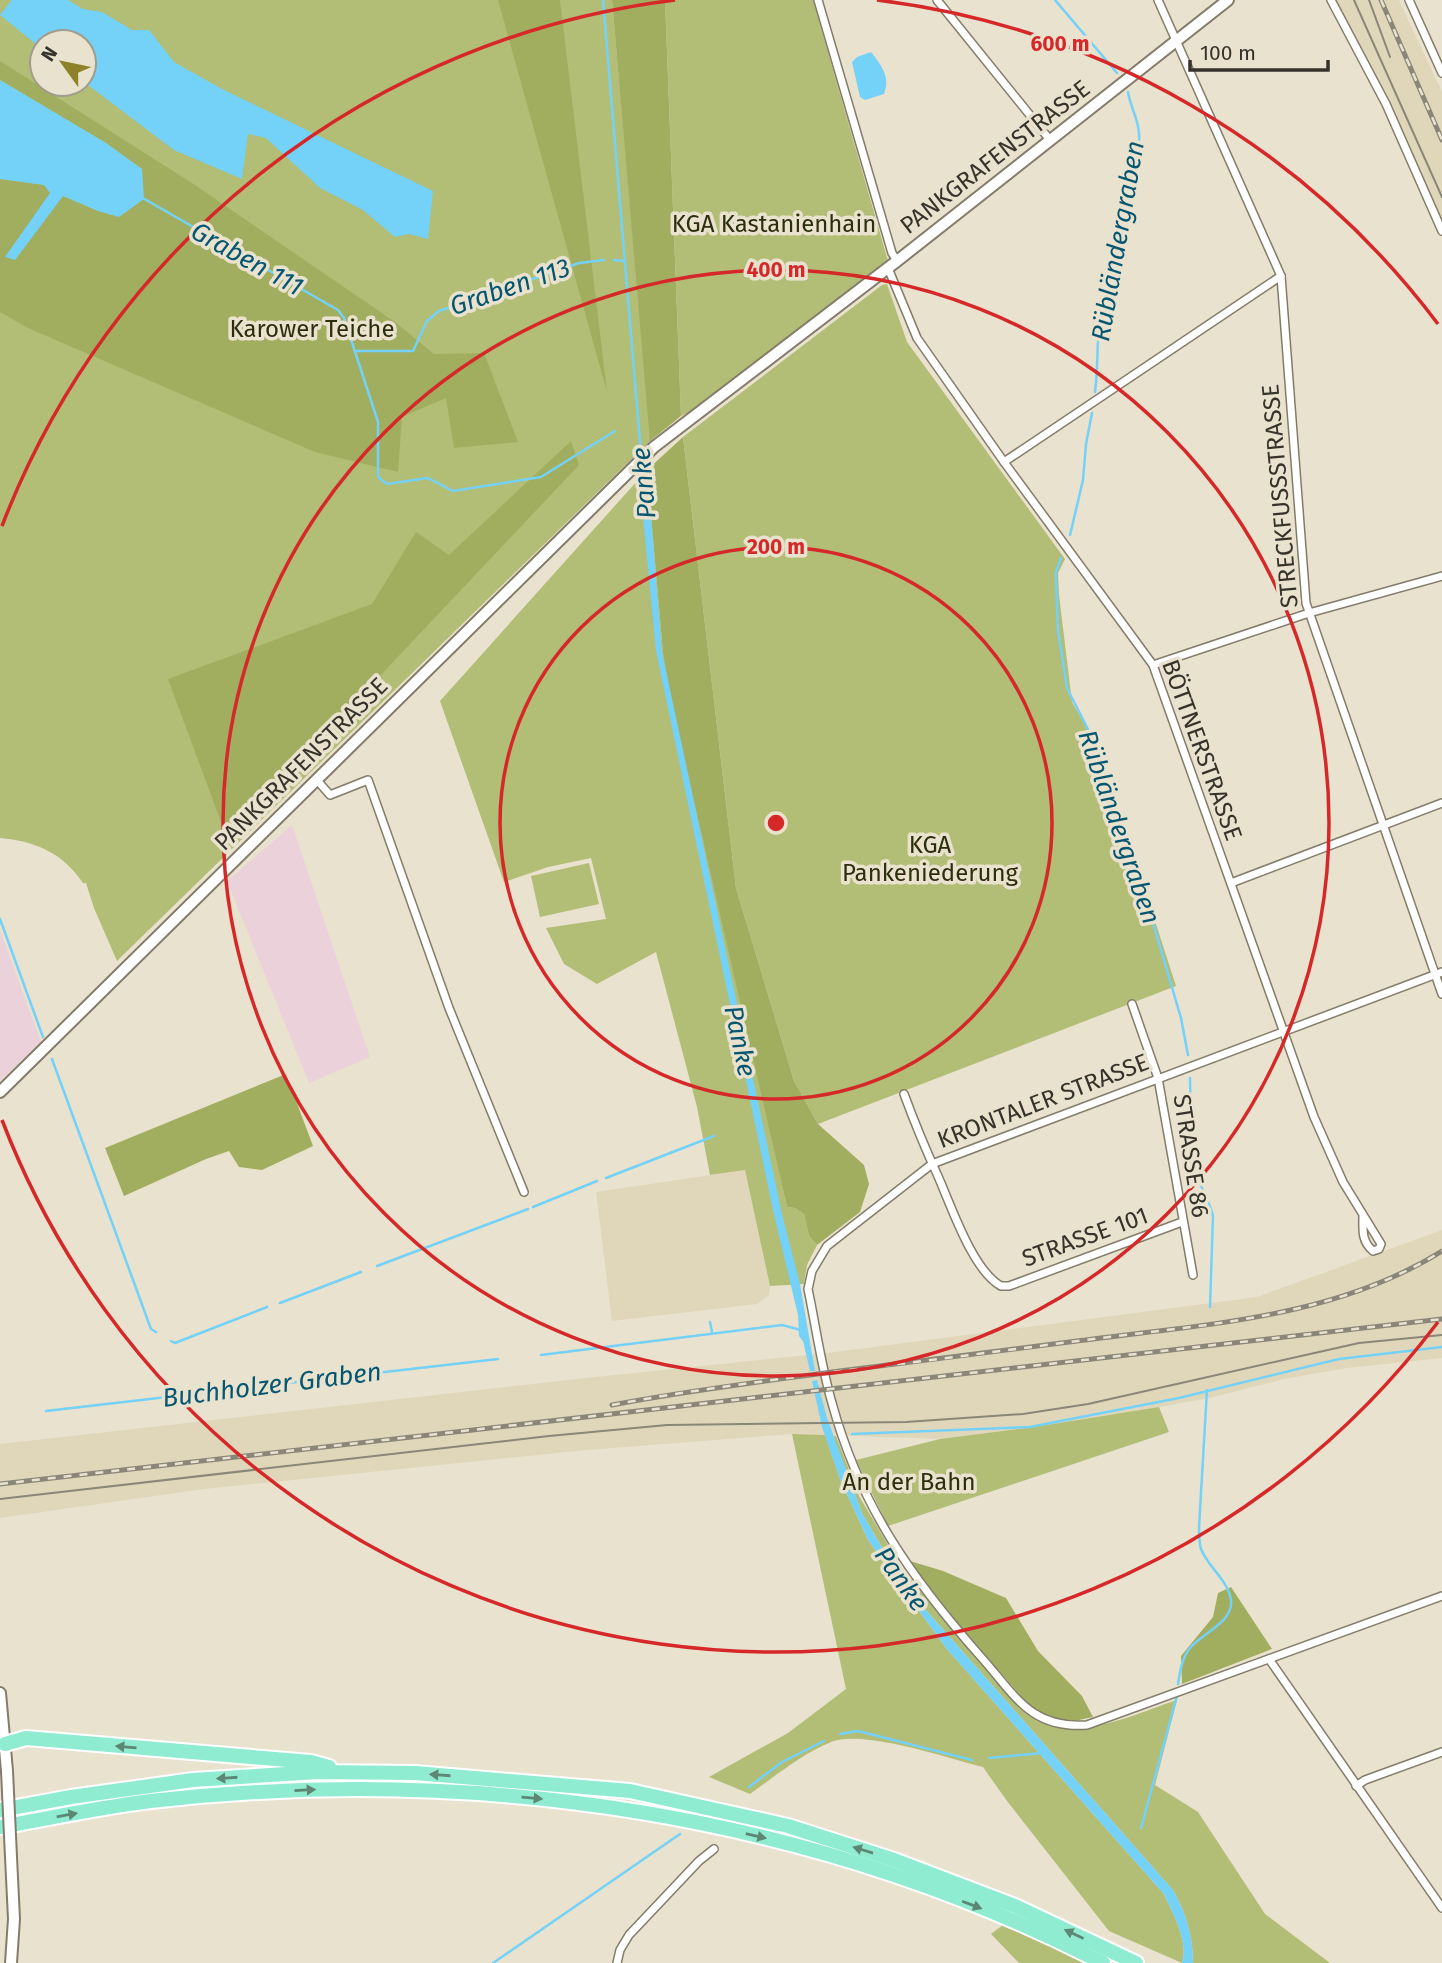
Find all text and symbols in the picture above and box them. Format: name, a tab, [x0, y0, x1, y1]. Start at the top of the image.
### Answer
north arrow	[28, 28, 98, 98]
scale bar	[1190, 28, 1328, 72]
text: 600 m	[1030, 31, 1090, 57]
text: 100 m	[1200, 40, 1256, 66]
text: N	[36, 42, 62, 66]
street label: PANKGRAFENSTRASSE	[895, 74, 1095, 240]
water label: Rübländergraben	[1085, 138, 1151, 344]
park label: KGA Kastanienhain	[672, 210, 876, 238]
water label: Graben 111	[186, 216, 308, 302]
water label: Graben 113	[446, 252, 574, 322]
text: 400 m	[746, 257, 806, 283]
park label: Karower Teiche	[229, 315, 395, 343]
street label: STRECKFUSSSTRASSE	[1256, 383, 1304, 609]
water label: Panke	[625, 446, 663, 520]
text: 200 m	[747, 534, 805, 560]
street label: BÖTTNERSTRASSE	[1156, 656, 1248, 844]
street label: PANKGRAFENSTRASSE	[209, 672, 393, 856]
water label: Rübländergraben	[1071, 726, 1167, 928]
centre of rings	[764, 811, 788, 835]
park label: KGA Pankeniederung	[842, 831, 1019, 887]
water label: Panke	[717, 1003, 763, 1079]
street label: KRONTALER STRASSE	[933, 1048, 1153, 1154]
street label: STRASSE 86	[1167, 1092, 1215, 1220]
street label: STRASSE 101	[1018, 1201, 1152, 1273]
water label: Buchholzer Graben	[161, 1356, 383, 1414]
park label: An der Bahn	[842, 1468, 976, 1496]
water label: Panke	[868, 1541, 934, 1617]
one-way arrow	[115, 1741, 137, 1752]
one-way arrow	[428, 1769, 450, 1780]
one-way arrow	[216, 1773, 238, 1784]
one-way arrow	[294, 1785, 316, 1796]
one-way arrow	[521, 1793, 543, 1804]
one-way arrow	[56, 1809, 78, 1820]
one-way arrow	[745, 1830, 767, 1841]
one-way arrow	[852, 1844, 873, 1855]
one-way arrow	[962, 1900, 983, 1911]
one-way arrow	[1064, 1928, 1084, 1939]

